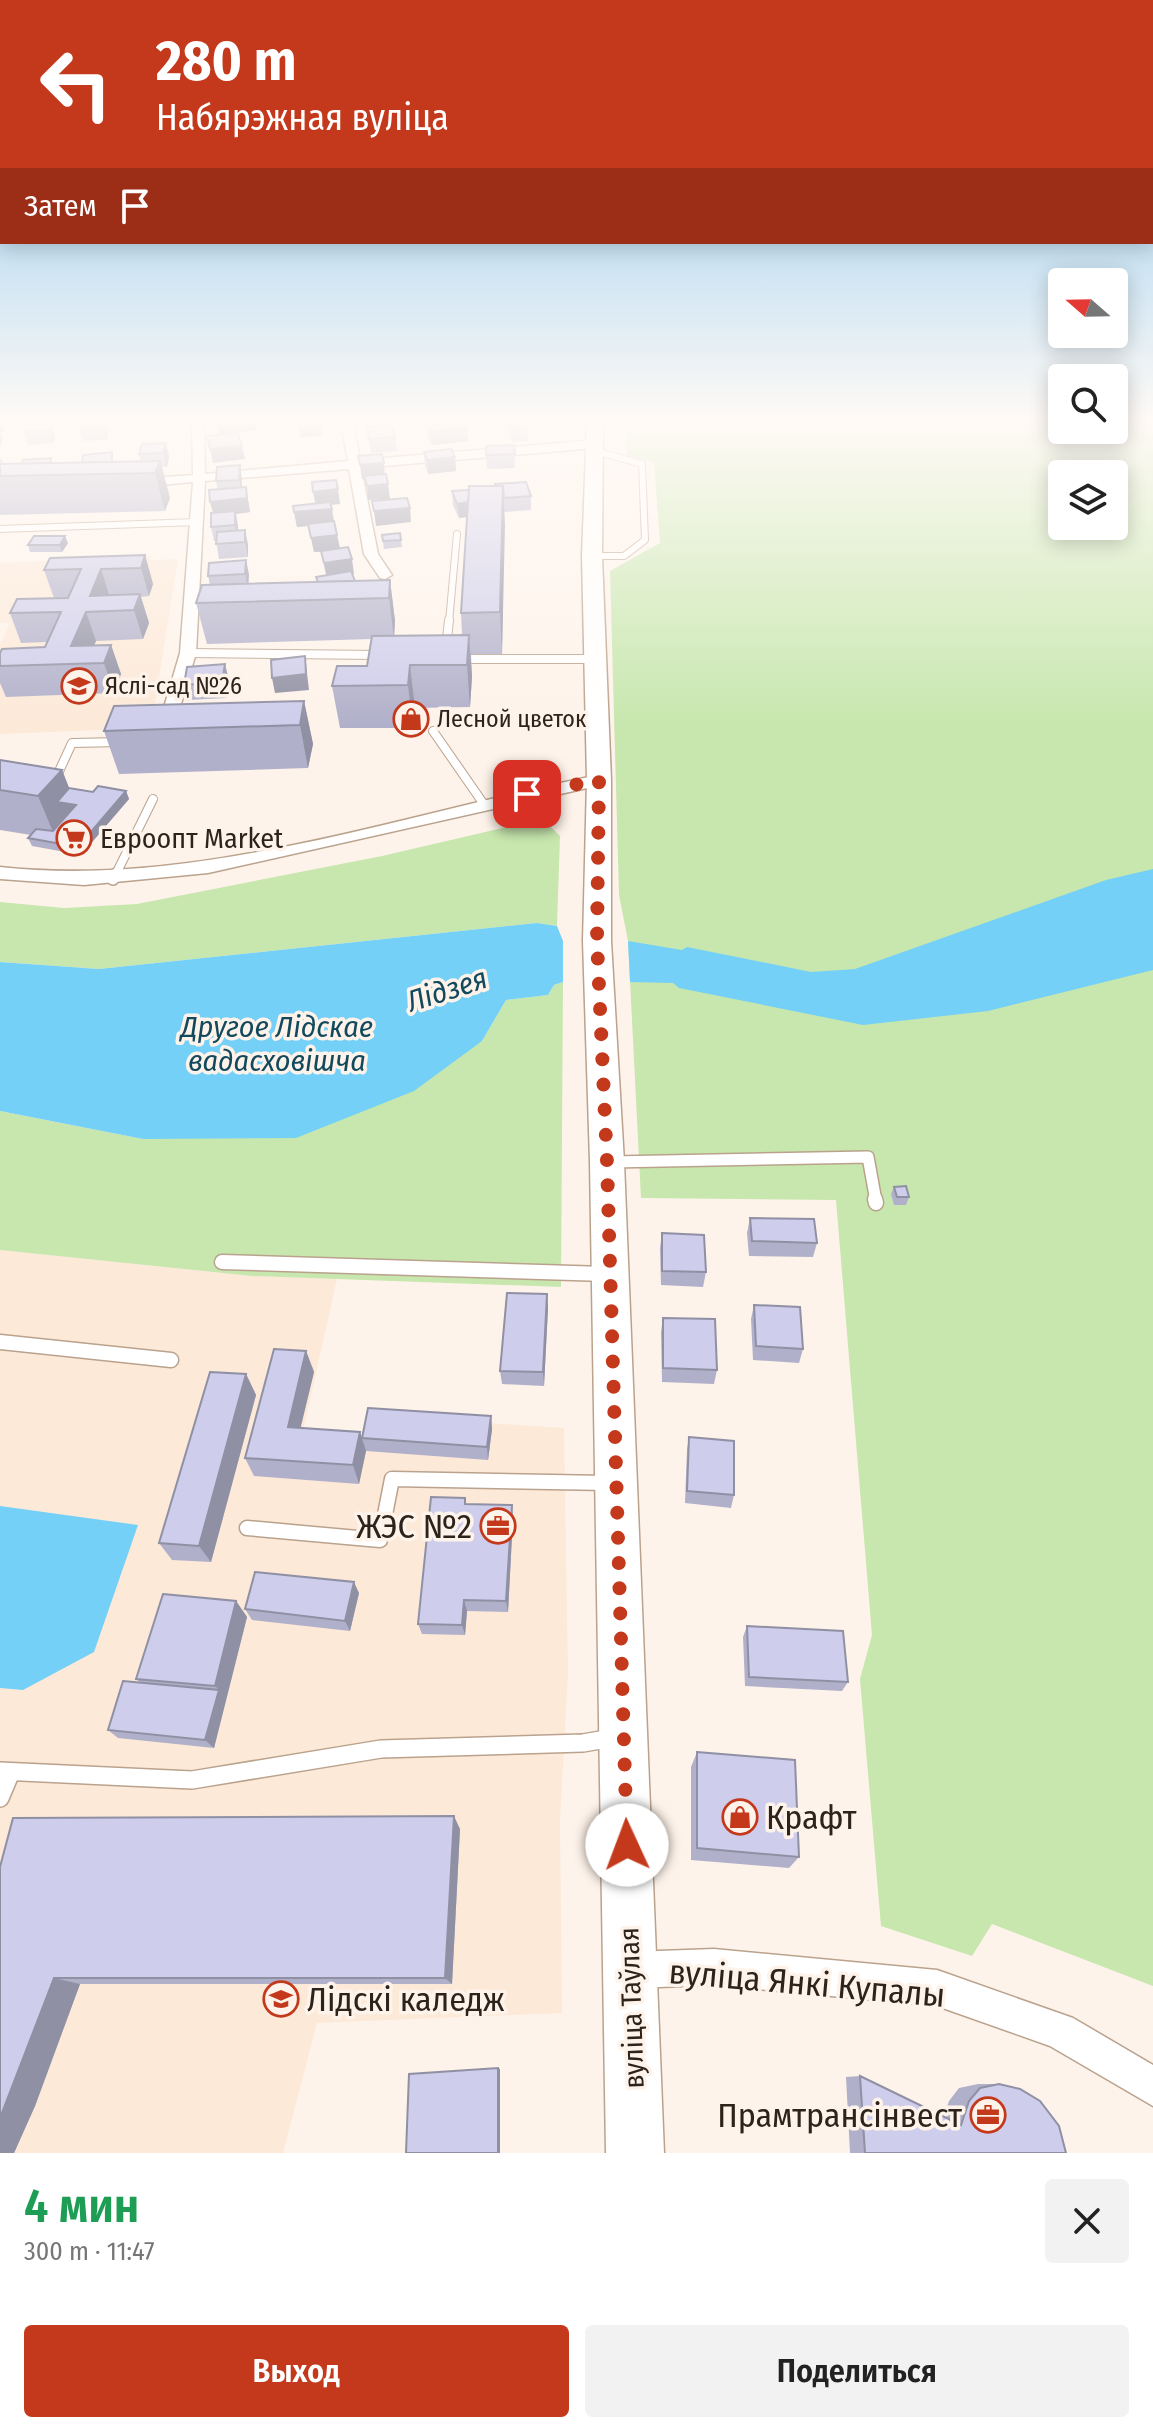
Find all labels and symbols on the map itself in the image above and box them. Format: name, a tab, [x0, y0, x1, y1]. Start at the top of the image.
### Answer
north arrow	[1048, 268, 1128, 348]
school or university icon: Яслі-сад №26	[60, 667, 98, 705]
place label: Яслі-сад №26	[105, 672, 242, 700]
shop icon: Лесной цветок	[392, 700, 430, 738]
place label: Лесной цветок	[437, 705, 587, 733]
pin	[493, 760, 561, 828]
supermarket icon: Евроопт Market	[55, 819, 93, 857]
place label: Евроопт Market	[100, 822, 284, 855]
water label: Лідзея	[401, 960, 492, 1020]
water label: Другое Лідскае вадасховішча	[178, 1009, 373, 1079]
place label: ЖЭС №2	[356, 1506, 472, 1547]
office icon: ЖЭС №2	[479, 1507, 517, 1545]
place label: Крафт	[766, 1797, 857, 1838]
shop icon: Крафт	[721, 1798, 759, 1836]
position arrow	[585, 1803, 669, 1887]
street label: вуліца Таўлая	[612, 1927, 651, 2089]
street label: вуліца Янкі Купалы	[667, 1951, 947, 2016]
place label: Лідскі каледж	[307, 1979, 505, 2020]
school or university icon: Лідскі каледж	[262, 1980, 300, 2018]
place label: Прамтрансінвест	[717, 2095, 962, 2136]
office icon: Прамтрансінвест	[969, 2096, 1007, 2134]

